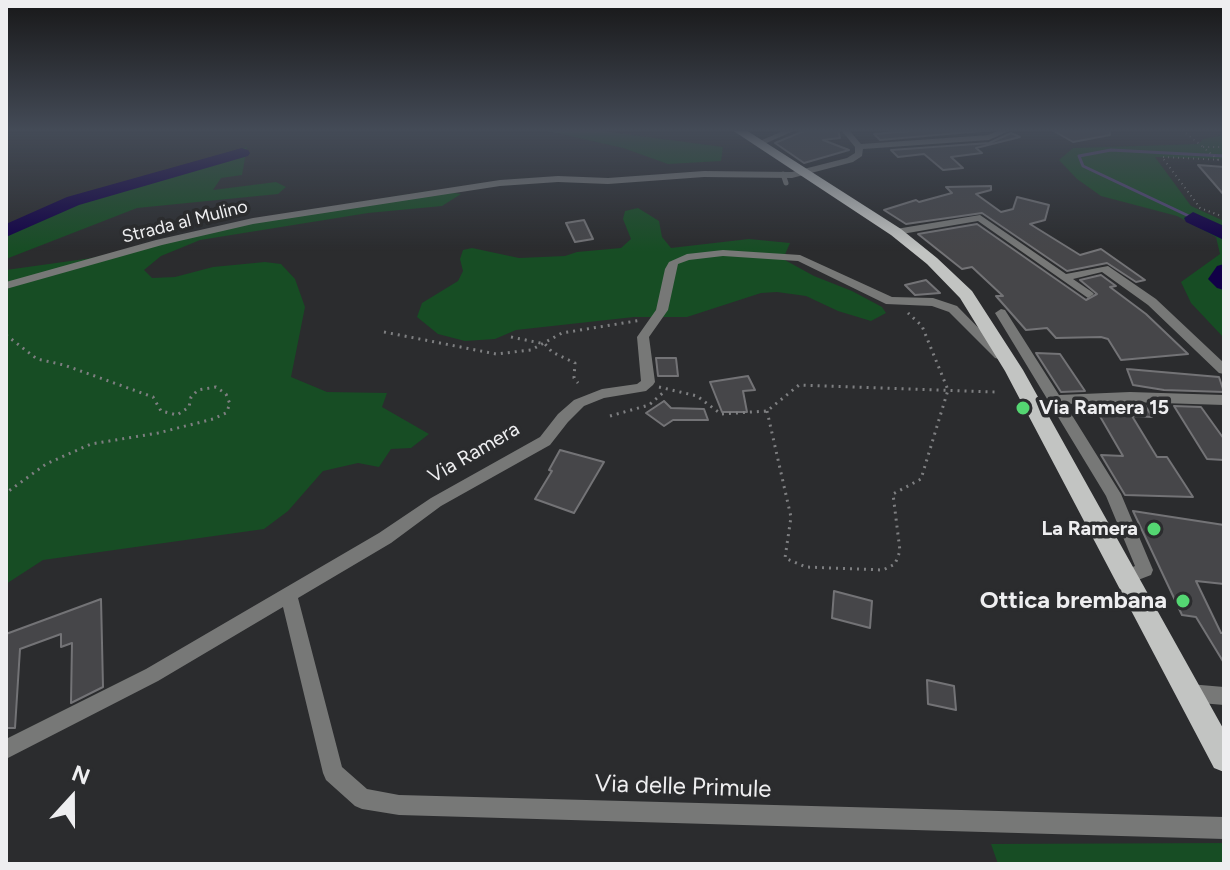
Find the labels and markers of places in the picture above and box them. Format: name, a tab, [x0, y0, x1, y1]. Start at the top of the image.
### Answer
place label: Via Ramera 15	[1039, 396, 1169, 420]
marker: Via Ramera 15	[1014, 399, 1032, 417]
place label: La Ramera	[1042, 517, 1138, 541]
marker: La Ramera	[1145, 520, 1163, 538]
place label: Ottica brembana	[980, 587, 1167, 615]
marker: Ottica brembana	[1174, 592, 1192, 610]

